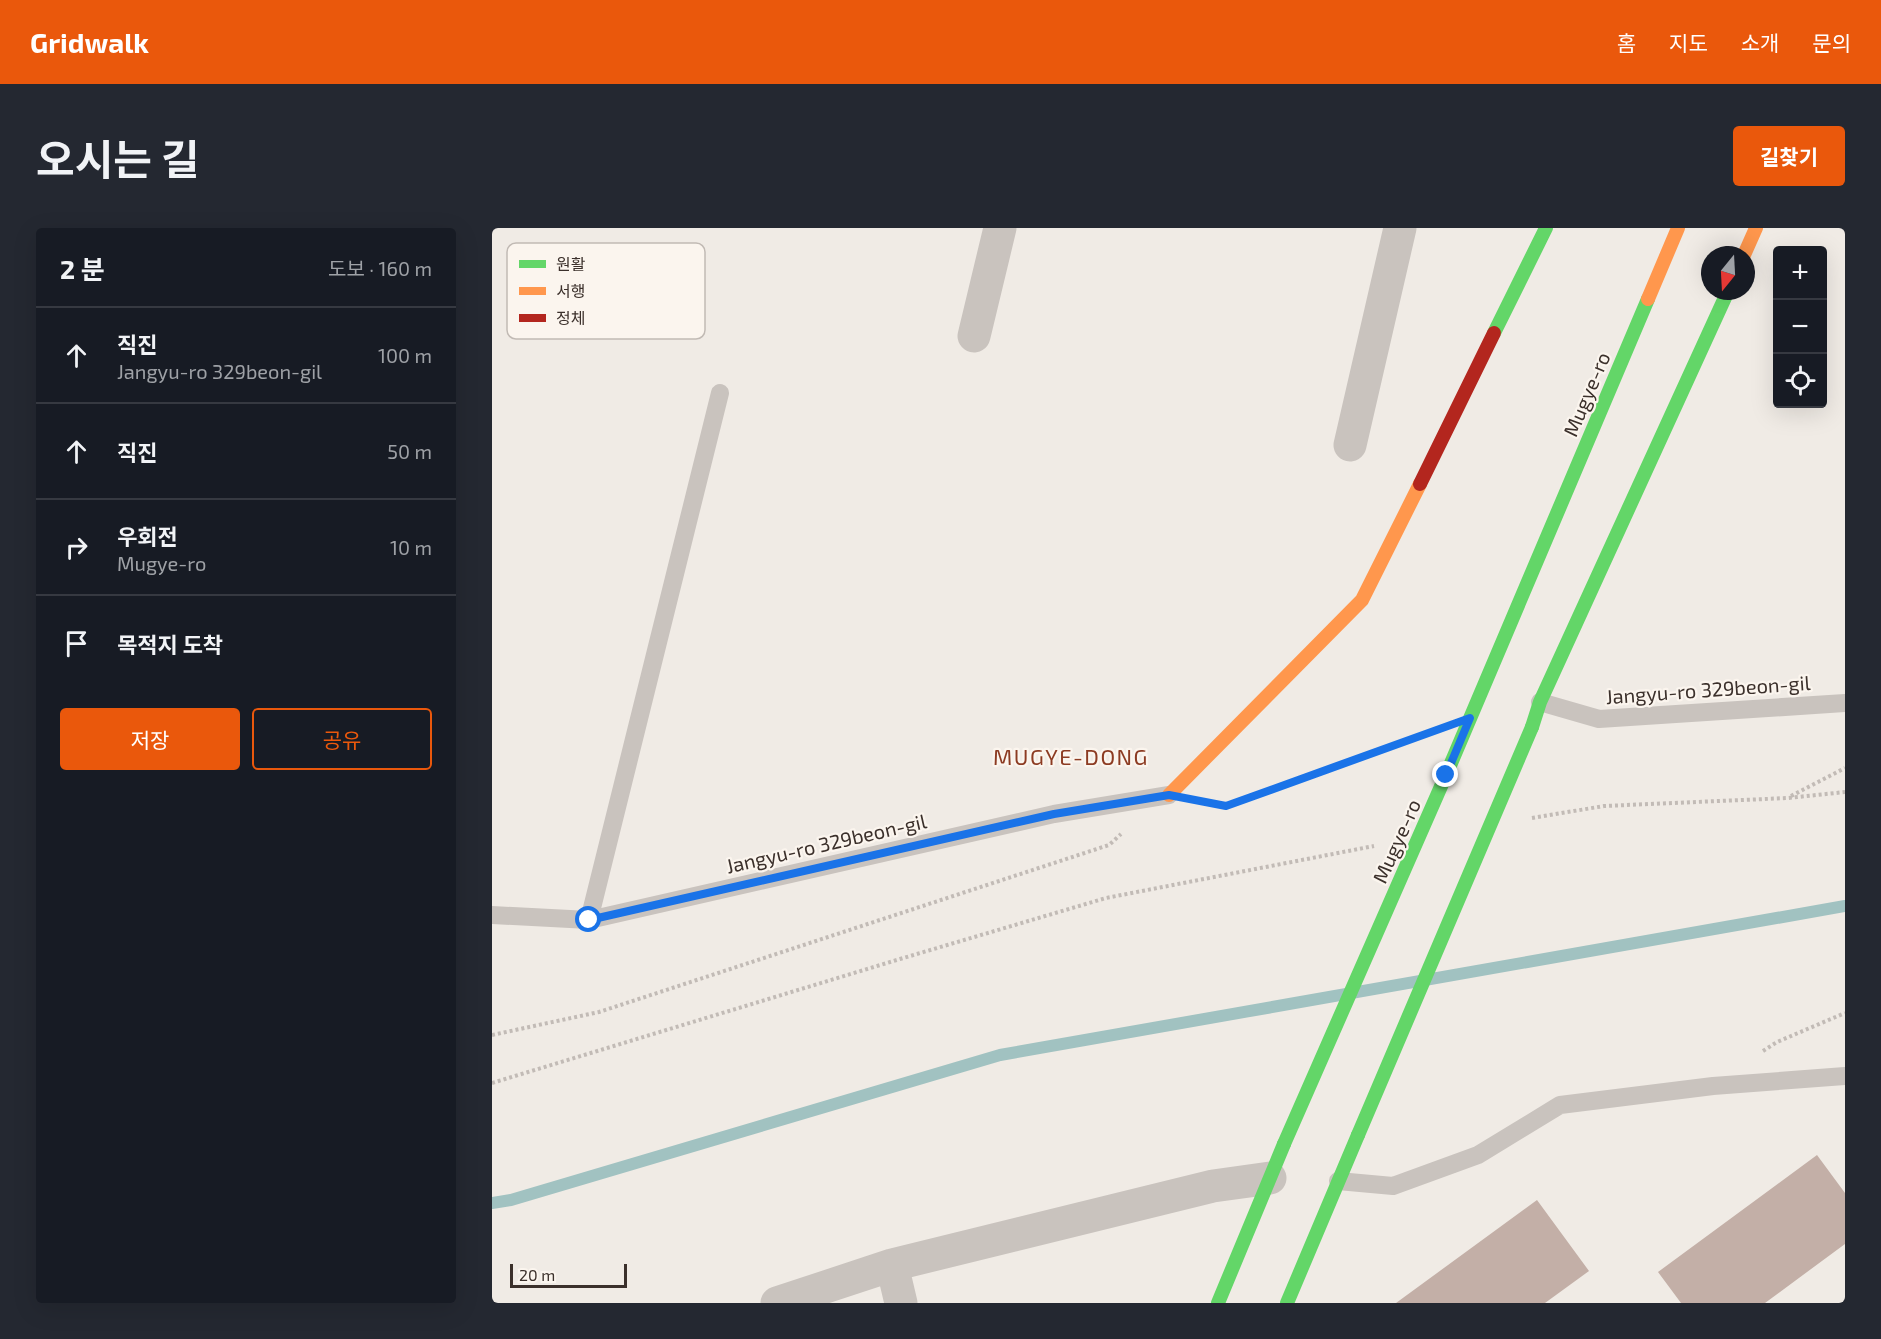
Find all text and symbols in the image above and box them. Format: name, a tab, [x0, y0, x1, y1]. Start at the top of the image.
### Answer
text: Gridwalk	[30, 25, 149, 59]
text: 홈	[1617, 30, 1636, 55]
text: 지도	[1669, 30, 1708, 55]
text: 소개	[1741, 30, 1779, 55]
text: 문의	[1812, 30, 1851, 55]
button: 길찾기	[1733, 126, 1845, 186]
text: 오시는 길	[36, 133, 200, 183]
legend	[507, 243, 705, 339]
north arrow	[1701, 246, 1755, 300]
map controls	[1773, 246, 1827, 408]
button: +	[1773, 246, 1827, 300]
text: 2 분	[60, 253, 105, 284]
text: 원활	[556, 254, 586, 273]
text: 도보 · 160 m	[328, 256, 432, 280]
text: 서행	[556, 281, 585, 300]
button: −	[1773, 300, 1827, 354]
text: 정체	[556, 308, 585, 327]
text: 직진	[117, 331, 157, 357]
icon: ahead	[60, 339, 93, 372]
text: 100 m	[378, 343, 432, 367]
street label: Mugye-ro	[1557, 348, 1615, 440]
button: locate	[1773, 354, 1827, 408]
text: Jangyu-ro 329beon-gil	[117, 359, 322, 383]
icon: ahead	[60, 435, 93, 468]
text: 직진	[117, 439, 157, 465]
text: 50 m	[387, 439, 432, 463]
text: 우회전	[117, 523, 178, 549]
icon: right	[60, 531, 93, 564]
text: 10 m	[390, 535, 432, 559]
text: Mugye-ro	[117, 551, 206, 575]
icon: arrive	[60, 627, 93, 660]
text: 목적지 도착	[117, 631, 223, 657]
street label: Jangyu-ro 329beon-gil	[1605, 670, 1811, 708]
button: 저장	[60, 708, 240, 770]
button: 공유	[252, 708, 432, 770]
district label: MUGYE-DONG	[993, 743, 1149, 769]
route end	[1432, 761, 1458, 787]
street label: Mugye-ro	[1367, 795, 1425, 887]
street label: Jangyu-ro 329beon-gil	[723, 808, 929, 878]
route start	[575, 906, 601, 932]
scale bar	[510, 1261, 627, 1288]
text: 20 m	[519, 1265, 555, 1284]

